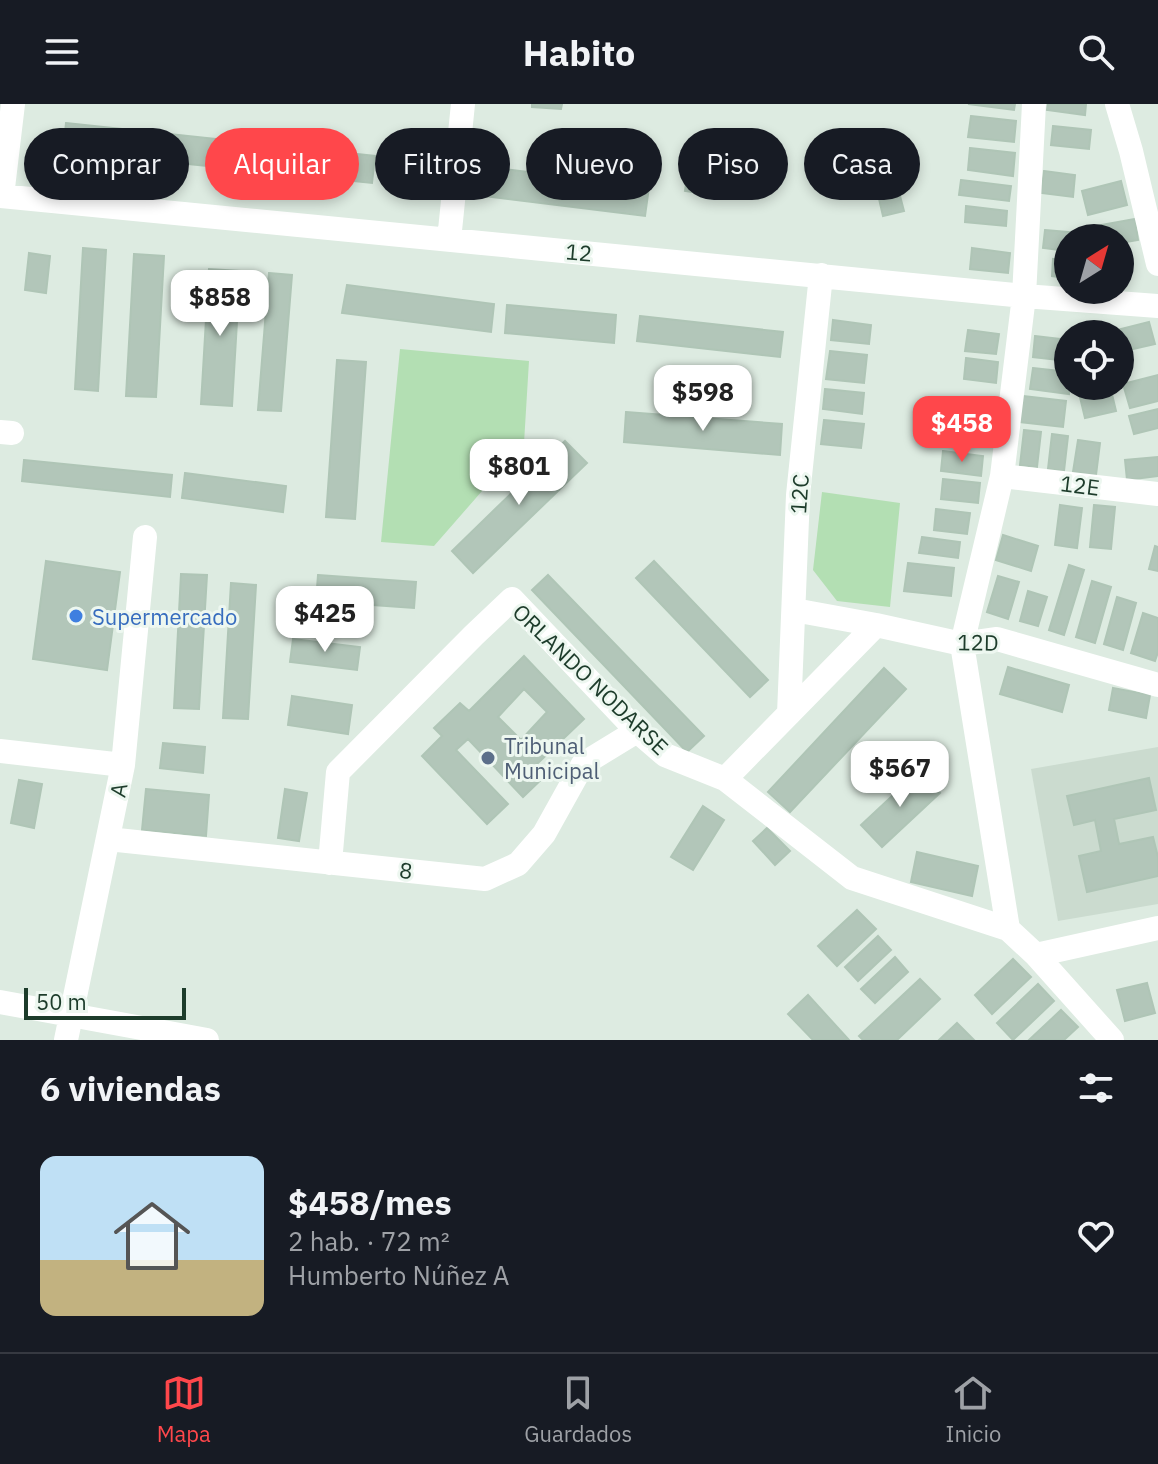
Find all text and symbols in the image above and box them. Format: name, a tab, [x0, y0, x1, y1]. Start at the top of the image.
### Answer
text: Habito	[523, 29, 635, 76]
icon: menu	[40, 30, 84, 74]
icon: search	[1074, 30, 1118, 74]
chip: Comprar	[24, 128, 189, 200]
chip: Alquilar	[205, 128, 359, 200]
chip: Filtros	[375, 128, 510, 200]
chip: Nuevo	[526, 128, 662, 200]
chip: Piso	[678, 128, 788, 200]
chip: Casa	[804, 128, 920, 200]
north arrow	[1054, 224, 1134, 304]
map controls	[1054, 224, 1134, 400]
street label: 12	[565, 236, 593, 268]
pin: $858	[173, 270, 267, 338]
text: $858	[189, 279, 251, 313]
button: locate	[1054, 320, 1134, 400]
pin: $598	[656, 365, 750, 433]
text: $598	[672, 374, 734, 408]
pin: $458	[915, 396, 1009, 464]
text: $458	[931, 405, 993, 439]
pin: $801	[472, 439, 566, 507]
text: $801	[488, 448, 550, 482]
street label: 12E	[1059, 468, 1101, 502]
street label: 12C	[783, 473, 815, 515]
pin: $425	[278, 586, 372, 654]
text: $425	[294, 595, 356, 629]
street label: ORLANDO NODARSE	[507, 597, 675, 761]
place label: Supermercado	[92, 602, 237, 631]
marker: Supermercado	[67, 607, 85, 625]
street label: 12D	[957, 627, 999, 657]
place label: Tribunal Municipal	[504, 731, 599, 785]
pin: $567	[853, 741, 947, 809]
marker: Tribunal Municipal	[479, 749, 497, 767]
text: $567	[869, 750, 931, 784]
street label: A	[102, 780, 134, 800]
street label: 8	[398, 855, 414, 885]
scale bar	[24, 984, 186, 1020]
text: 50 m	[36, 987, 87, 1016]
text: 6 viviendas	[40, 1066, 221, 1110]
icon: filters	[1074, 1066, 1118, 1110]
text: $458/mes	[288, 1180, 452, 1224]
icon: home	[104, 1188, 200, 1284]
icon: heart	[1074, 1214, 1118, 1258]
text: 2 hab. · 72 m²	[288, 1224, 450, 1258]
text: Humberto Núñez A	[288, 1258, 510, 1292]
tab: Mapa	[157, 1371, 211, 1448]
tab: Guardados	[524, 1371, 632, 1448]
tab: Inicio	[946, 1371, 1001, 1448]

